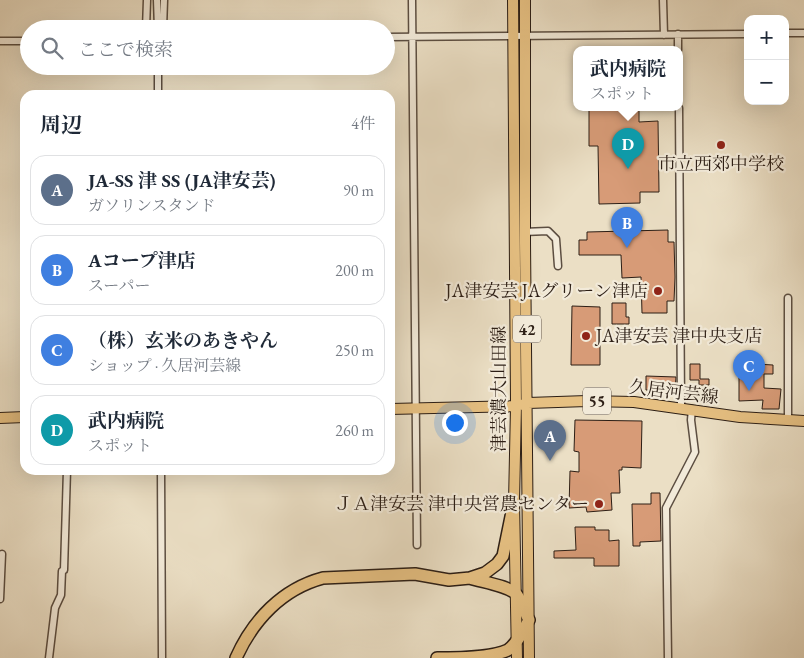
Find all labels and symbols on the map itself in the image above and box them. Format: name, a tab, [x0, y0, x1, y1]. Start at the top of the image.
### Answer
pin: D	[612, 128, 644, 169]
marker: 市立西郊中学校	[715, 139, 727, 151]
place label: 市立西郊中学校	[658, 152, 784, 175]
pin: B	[611, 207, 643, 248]
place label: JA津安芸 JAグリーン津店	[444, 279, 648, 302]
marker: JA津安芸 JAグリーン津店	[652, 285, 664, 297]
road number: 42	[513, 316, 541, 342]
place label: JA津安芸 津中央支店	[594, 324, 762, 347]
street label: 津芸濃大山田線	[487, 326, 510, 452]
marker: JA津安芸 津中央支店	[580, 330, 592, 342]
pin: C	[733, 350, 765, 391]
street label: 久居河芸線	[628, 375, 720, 408]
road number: 55	[583, 388, 611, 414]
your location	[442, 410, 468, 436]
pin: A	[534, 420, 566, 461]
place label: ＪＡ津安芸 津中央営農センター	[334, 492, 589, 515]
marker: ＪＡ津安芸 津中央営農センター	[593, 498, 605, 510]

